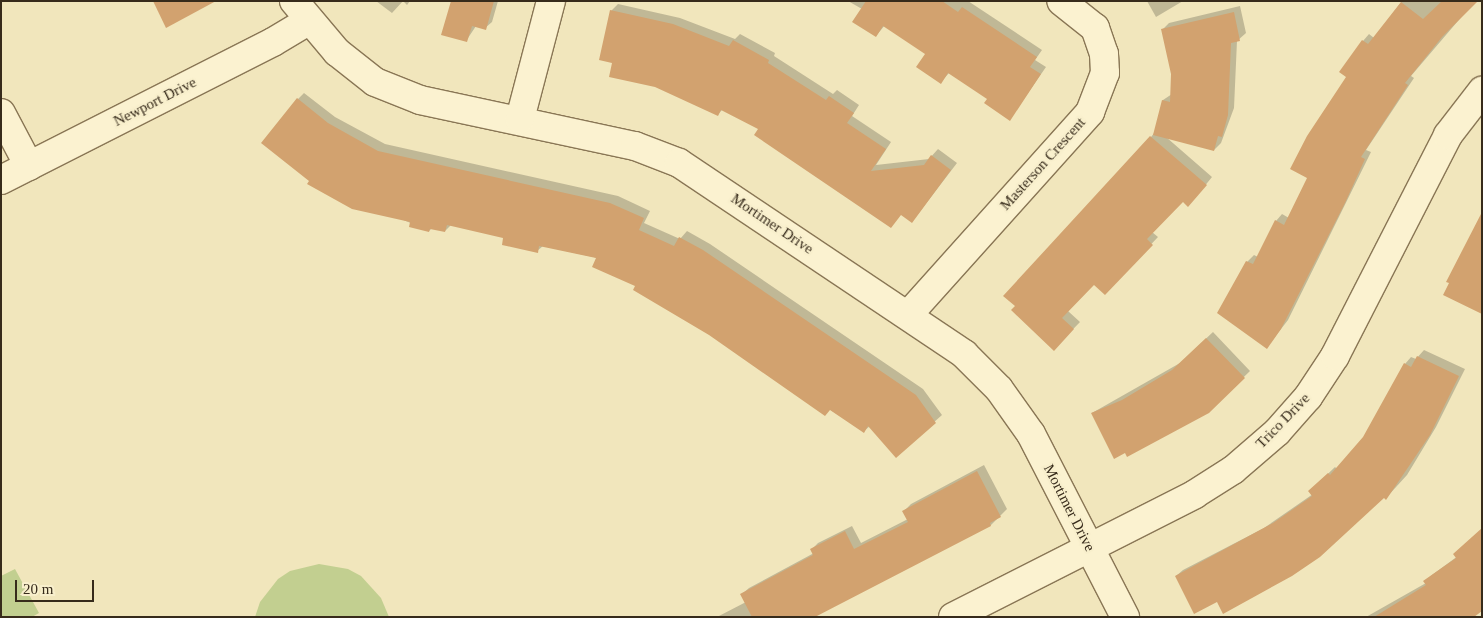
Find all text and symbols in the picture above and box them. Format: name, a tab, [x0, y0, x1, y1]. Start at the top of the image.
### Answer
street label: Newport Drive	[111, 73, 199, 131]
street label: Masterson Crescent	[997, 114, 1089, 214]
street label: Mortimer Drive	[727, 190, 817, 258]
street label: Trico Drive	[1252, 390, 1314, 452]
street label: Mortimer Drive	[1039, 461, 1099, 555]
scale bar	[18, 570, 96, 602]
text: 20 m	[23, 581, 53, 597]

